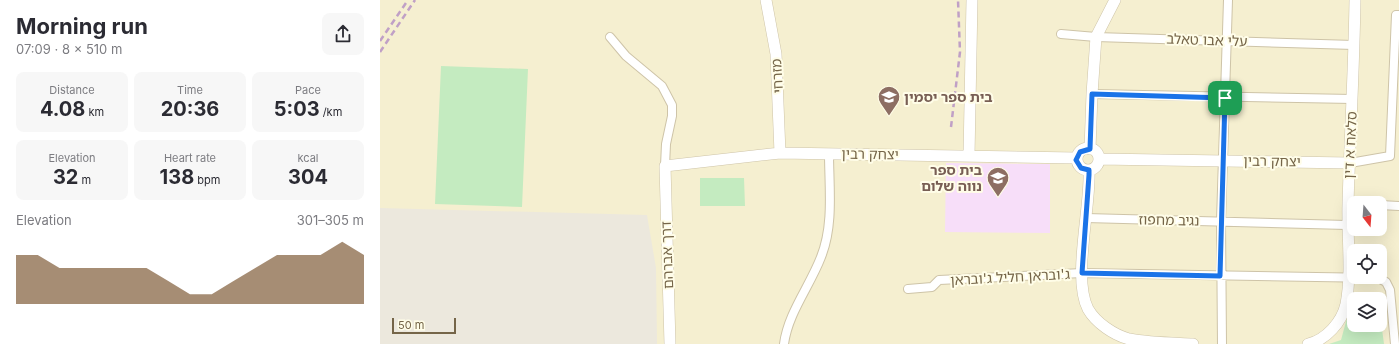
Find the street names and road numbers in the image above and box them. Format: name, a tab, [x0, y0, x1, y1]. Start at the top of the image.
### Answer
street label: עלי אבו טאלב	[1166, 30, 1248, 49]
street label: מזרחי	[767, 58, 786, 94]
street label: סלאח א דין	[1339, 111, 1360, 179]
street label: יצחק רבין	[841, 145, 899, 162]
street label: יצחק רבין	[1243, 152, 1301, 169]
street label: נגיב מחפוז	[1138, 210, 1200, 229]
street label: דרך אברהם	[657, 220, 676, 289]
street label: ג'ובראן חליל ג'ובראן	[950, 265, 1070, 288]

